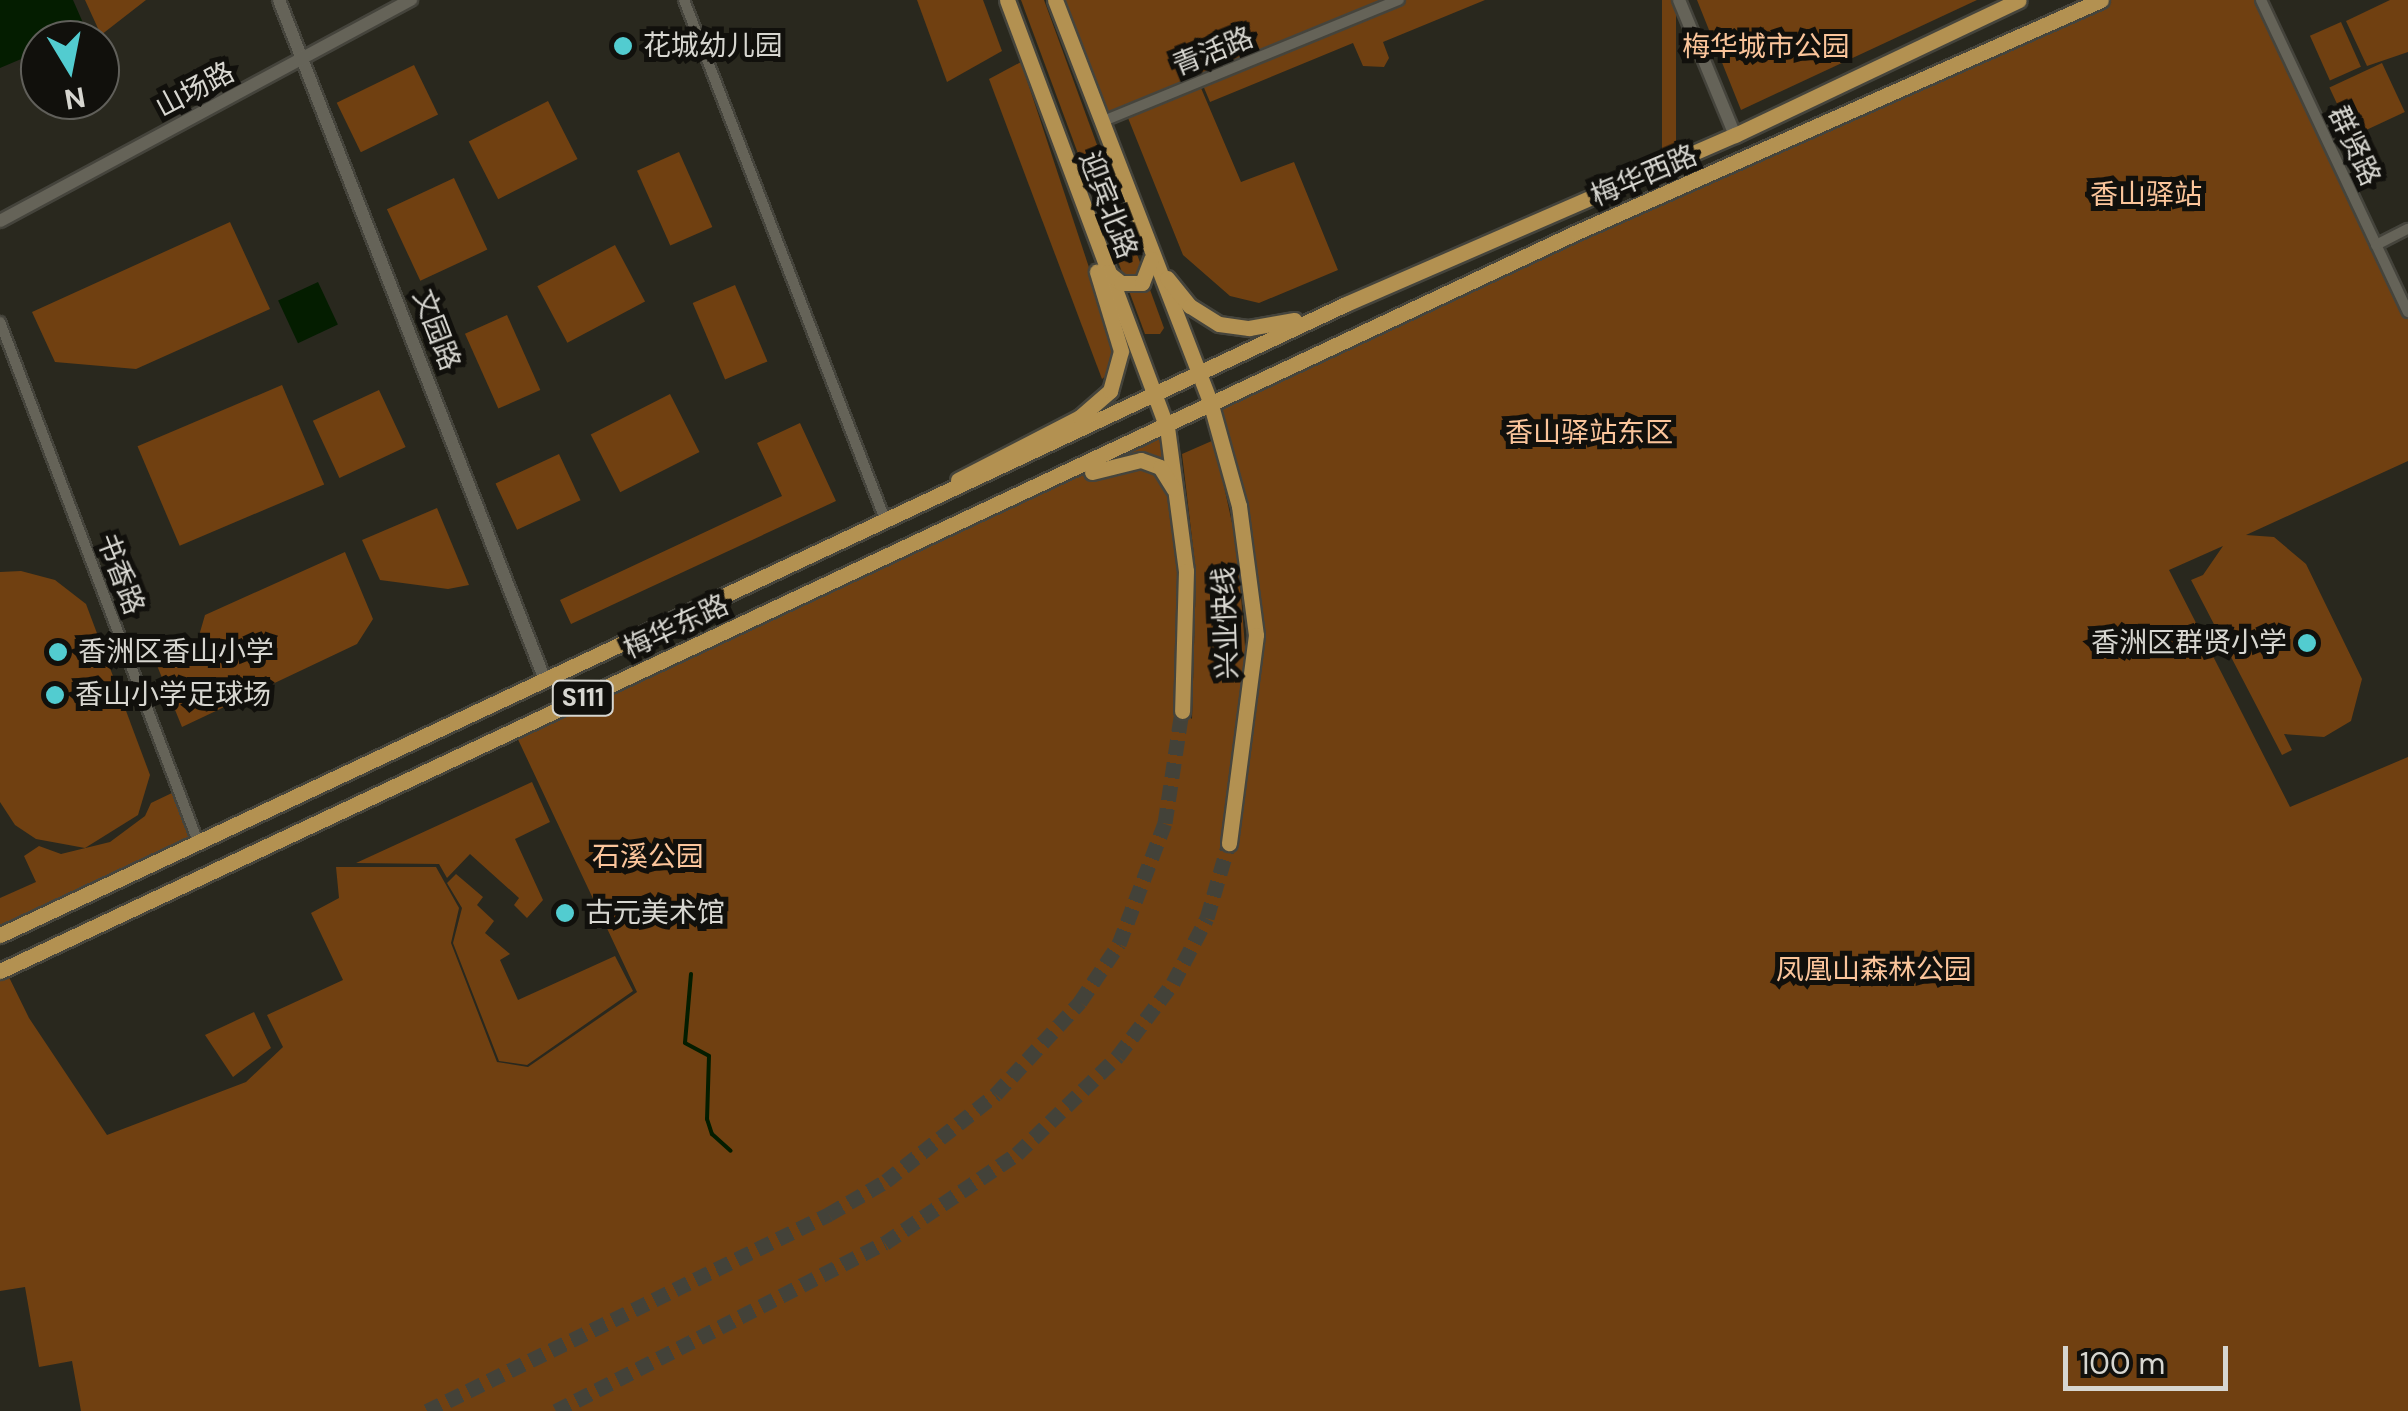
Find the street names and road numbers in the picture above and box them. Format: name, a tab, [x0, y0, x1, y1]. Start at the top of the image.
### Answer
street label: 青活路	[1168, 21, 1258, 83]
street label: 山场路	[150, 55, 240, 125]
street label: 群贤路	[2321, 101, 2387, 191]
street label: 梅华西路	[1586, 139, 1702, 213]
street label: 迎宾北路	[1072, 147, 1144, 263]
street label: 文园路	[405, 285, 467, 375]
street label: 书香路	[89, 529, 151, 619]
street label: 兴业快线	[1207, 566, 1245, 680]
street label: 梅华东路	[618, 588, 734, 666]
road number: S111	[550, 678, 616, 718]

